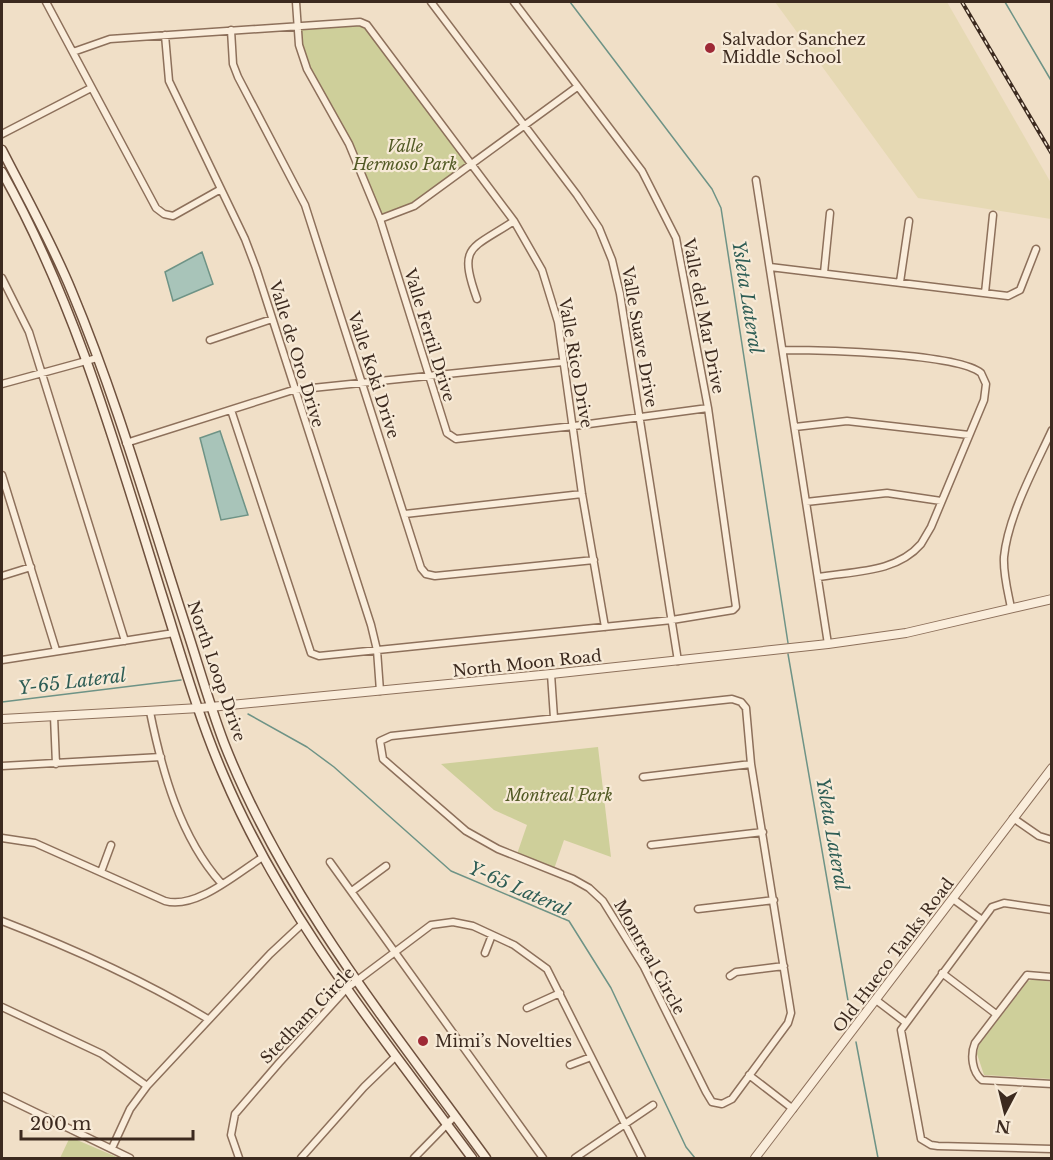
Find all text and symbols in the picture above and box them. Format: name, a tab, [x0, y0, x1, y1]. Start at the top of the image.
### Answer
place label: Salvador Sanchez Middle School	[722, 29, 866, 67]
marker: Salvador Sanchez Middle School	[703, 41, 717, 55]
park label: Valle Hermoso Park	[352, 136, 457, 174]
street label: Valle del Mar Drive	[679, 236, 729, 395]
water label: Ysleta Lateral	[727, 239, 767, 356]
street label: Valle Suave Drive	[618, 264, 662, 409]
street label: Valle Fertil Drive	[400, 265, 460, 404]
street label: Valle de Oro Drive	[265, 277, 329, 430]
street label: Valle Rico Drive	[555, 296, 597, 429]
street label: Valle Koki Drive	[344, 308, 404, 441]
street label: North Loop Drive	[184, 598, 250, 744]
street label: North Moon Road	[451, 645, 603, 681]
water label: Y-65 Lateral	[17, 664, 128, 700]
water label: Ysleta Lateral	[811, 776, 853, 893]
park label: Montreal Park	[504, 785, 613, 805]
water label: Y-65 Lateral	[465, 857, 573, 921]
street label: Old Hueco Tanks Road	[828, 874, 958, 1036]
street label: Montreal Circle	[610, 896, 690, 1018]
street label: Stedham Circle	[256, 963, 358, 1067]
place label: Mimi’s Novelties	[435, 1031, 572, 1051]
marker: Mimi’s Novelties	[416, 1034, 430, 1048]
north arrow	[975, 1082, 1035, 1142]
scale bar	[21, 1103, 194, 1141]
text: 200 m	[30, 1113, 91, 1135]
text: N	[994, 1116, 1012, 1138]

